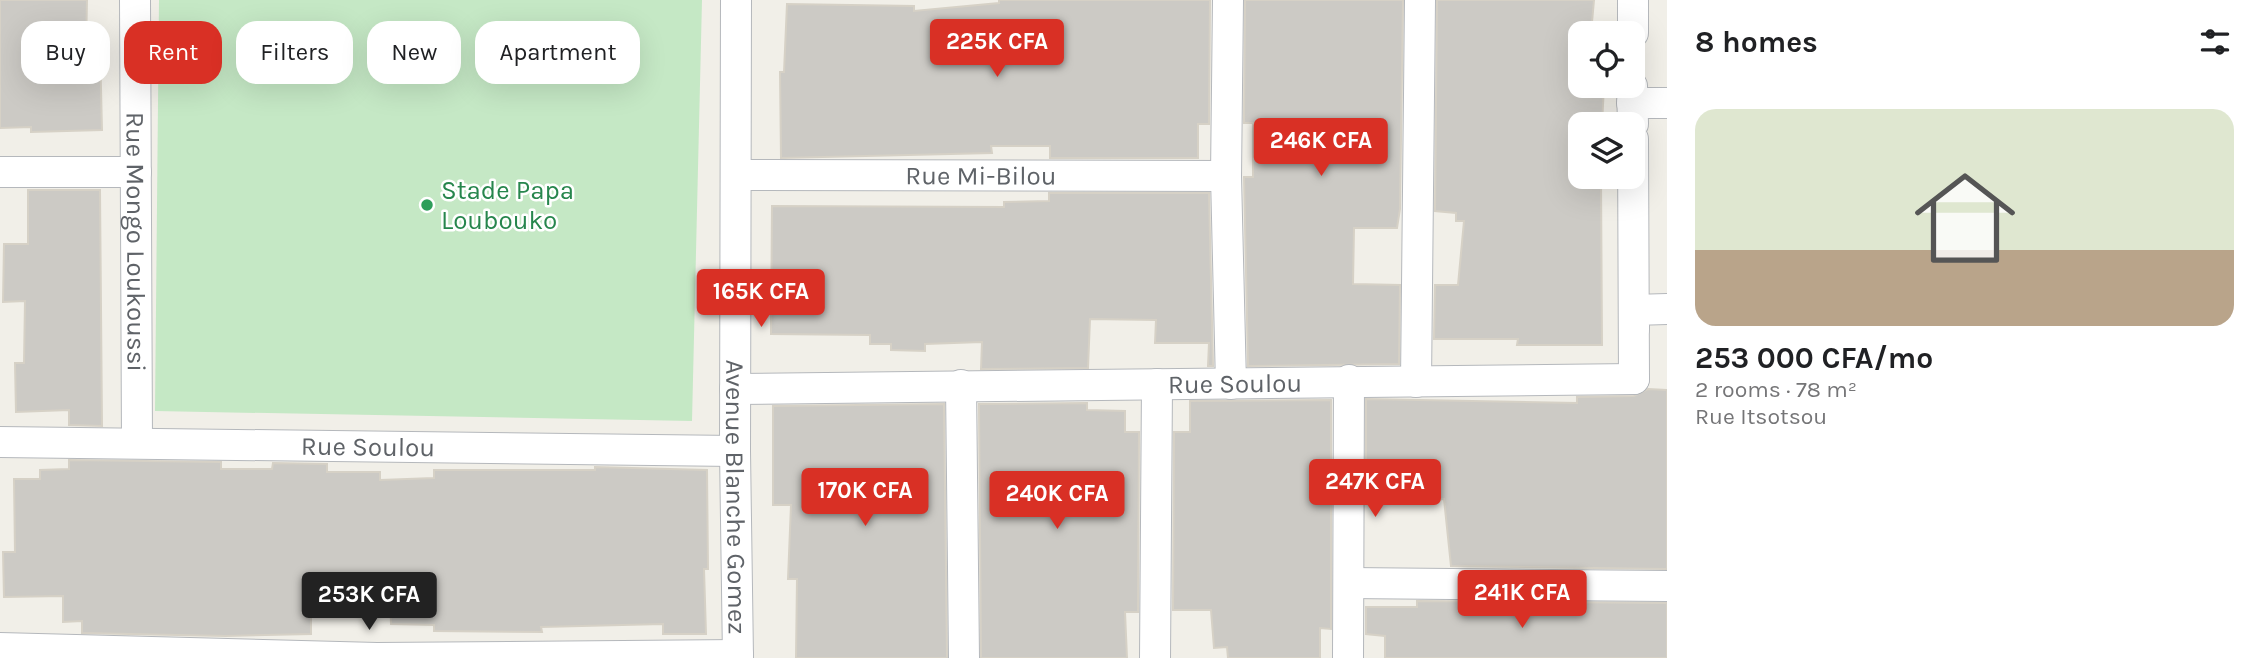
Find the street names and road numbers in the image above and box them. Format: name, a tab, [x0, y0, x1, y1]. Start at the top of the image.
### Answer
street label: Rue Mongo Loukoussi	[120, 112, 152, 372]
street label: Rue Mi-Bilou	[905, 160, 1057, 192]
street label: Avenue Blanche Gomez	[719, 359, 753, 635]
street label: Rue Soulou	[1168, 368, 1302, 400]
street label: Rue Soulou	[301, 431, 435, 463]

